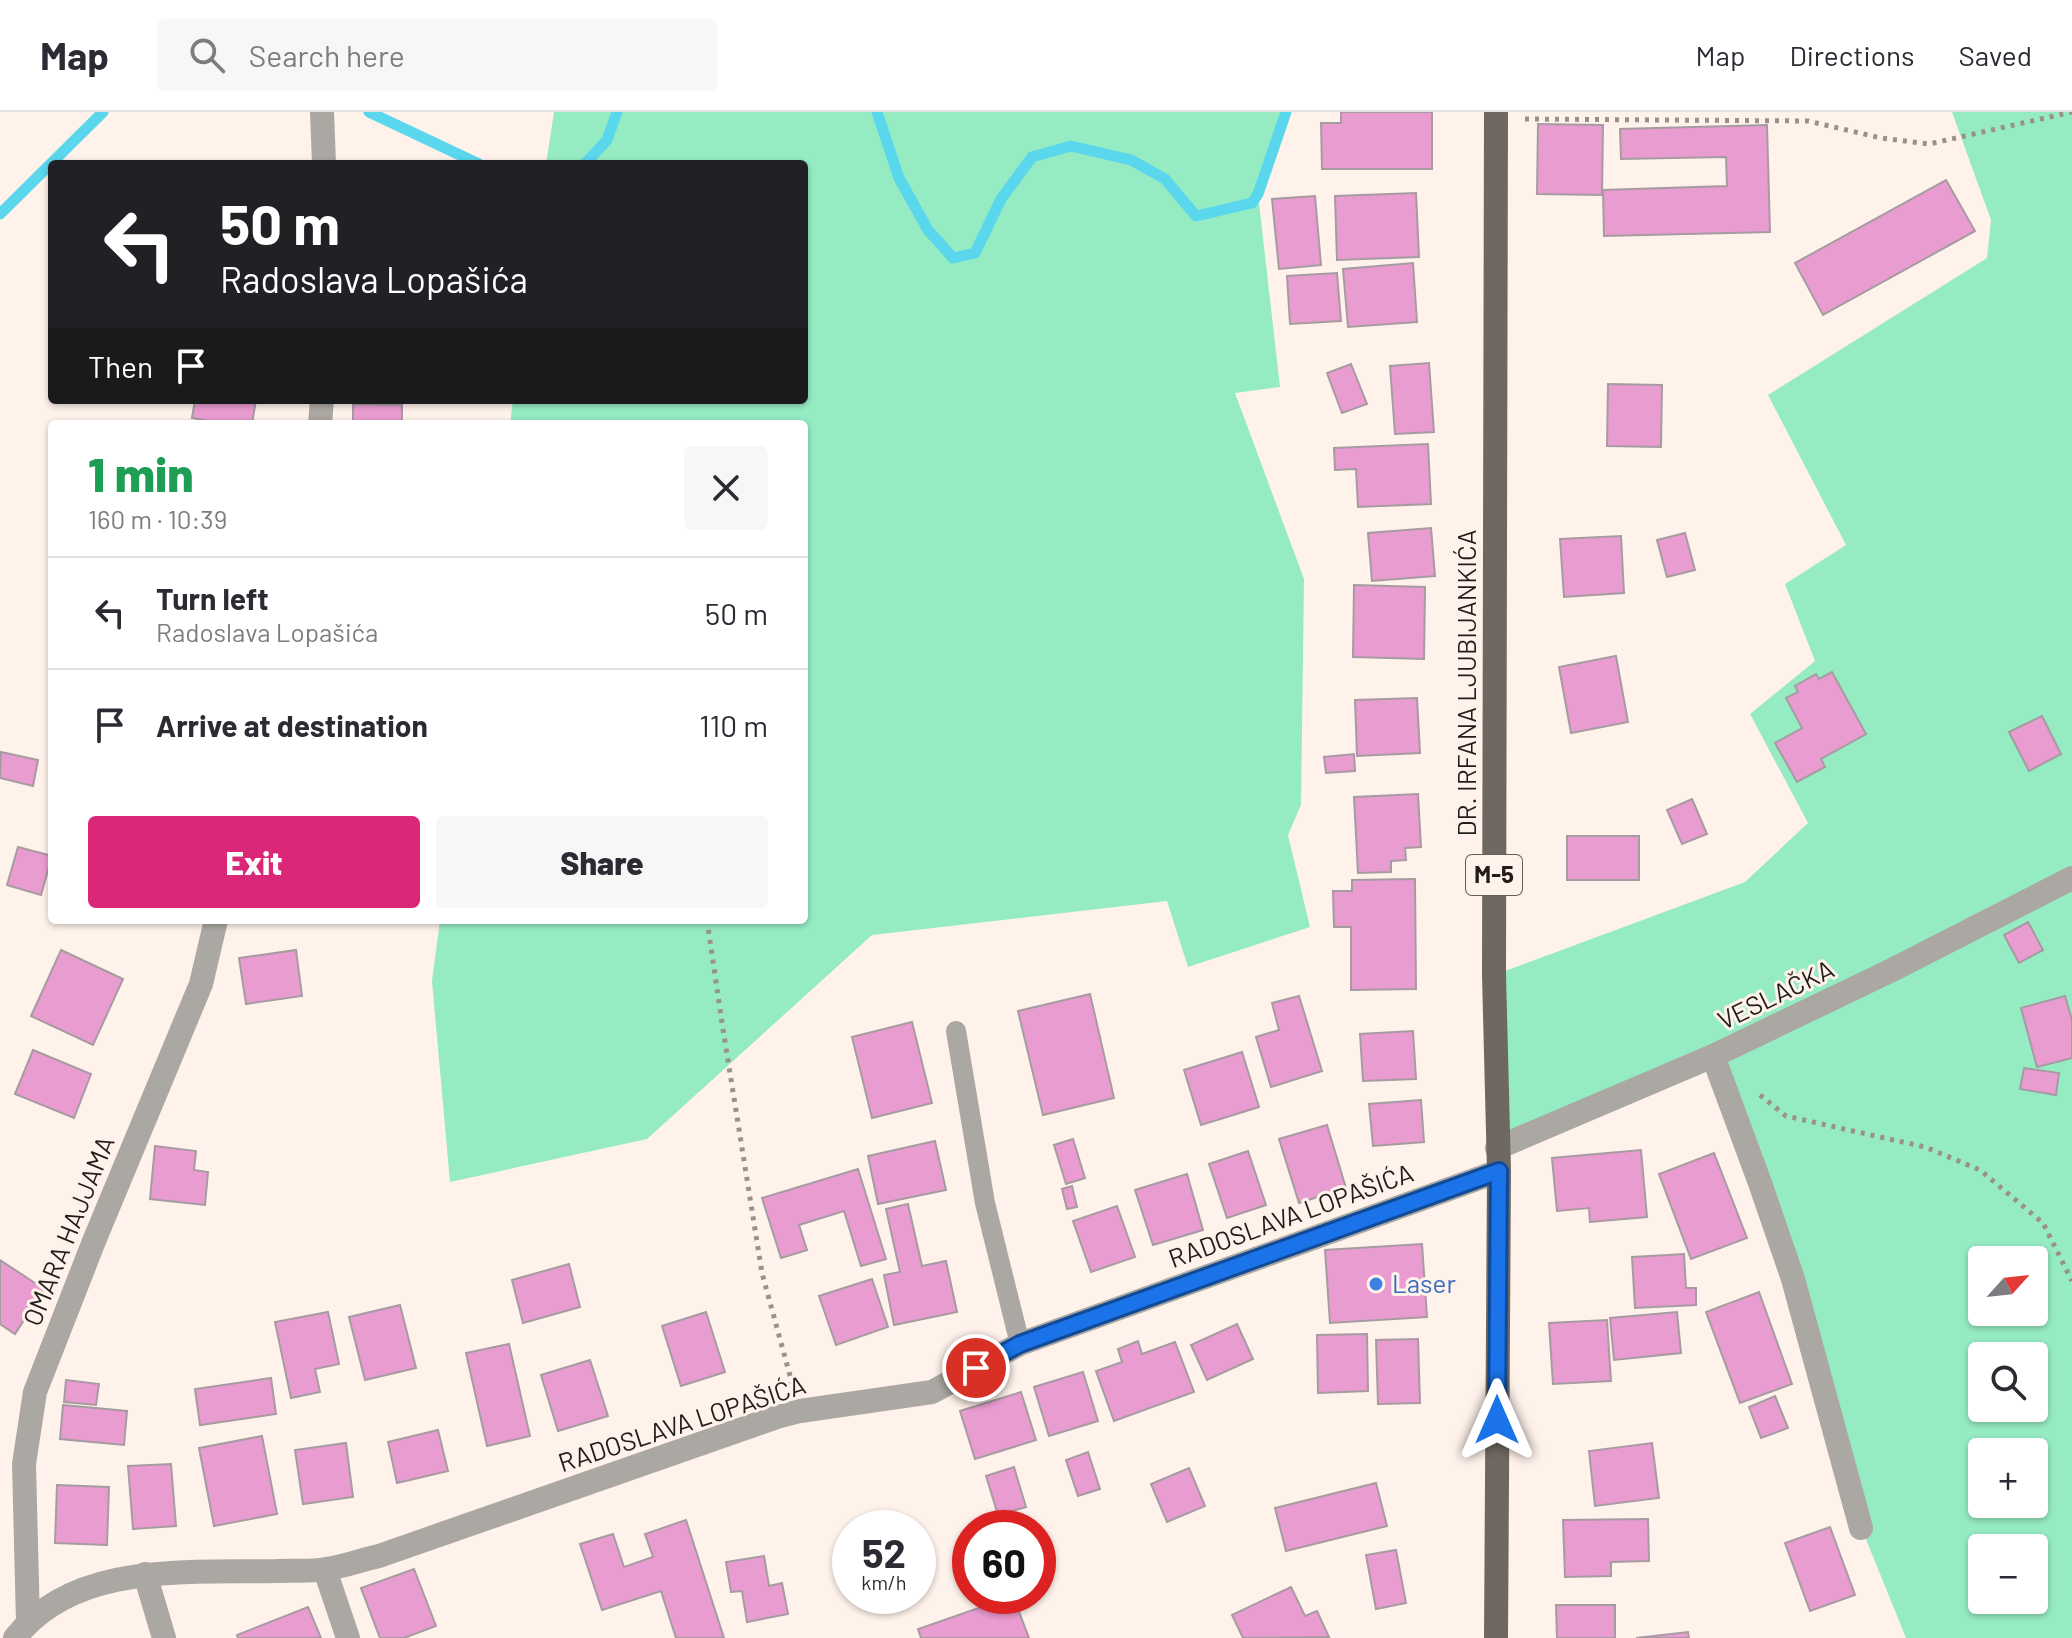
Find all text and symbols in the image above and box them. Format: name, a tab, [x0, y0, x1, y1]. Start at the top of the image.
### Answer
search box	[157, 19, 717, 91]
text: Map	[40, 32, 109, 78]
icon: search	[185, 33, 229, 77]
text: Search here	[249, 37, 405, 73]
text: Map	[1696, 38, 1745, 72]
text: Directions	[1789, 38, 1915, 72]
text: Saved	[1959, 38, 2032, 72]
text: 50 m	[220, 189, 340, 256]
icon: left	[88, 192, 192, 296]
text: Radoslava Lopašića	[220, 257, 528, 300]
icon: arrive	[169, 344, 213, 388]
text: Then	[88, 348, 153, 384]
text: 1 min	[88, 444, 194, 502]
button: close	[684, 446, 768, 530]
text: 160 m · 10:39	[88, 503, 227, 534]
street label: DR. IRFANA LJUBIJANKIĆA	[1450, 529, 1481, 837]
text: Turn left	[156, 580, 269, 616]
icon: left	[88, 591, 132, 635]
text: 50 m	[705, 595, 768, 631]
text: Radoslava Lopašića	[156, 616, 378, 647]
icon: arrive	[88, 703, 132, 747]
text: Arrive at destination	[156, 707, 428, 743]
text: 110 m	[699, 707, 768, 743]
button: Exit	[88, 816, 420, 908]
button: Share	[436, 816, 768, 908]
road number: M-5	[1466, 855, 1522, 895]
street label: VESLAČKA	[1712, 952, 1838, 1035]
street label: OMARA HAJJAMA	[15, 1131, 120, 1330]
street label: RADOSLAVA LOPAŠIĆA	[1164, 1156, 1417, 1273]
north arrow	[1968, 1246, 2048, 1326]
map controls	[1968, 1246, 2048, 1614]
place label: Laser	[1392, 1267, 1456, 1298]
marker: Laser	[1367, 1275, 1385, 1293]
pin	[942, 1334, 1010, 1402]
button: search	[1968, 1342, 2048, 1422]
icon: arrive	[954, 1346, 998, 1390]
street label: RADOSLAVA LOPAŠIĆA	[554, 1368, 809, 1477]
position arrow	[1455, 1378, 1539, 1462]
button: +	[1968, 1438, 2048, 1518]
speed limit sign: 60	[952, 1510, 1056, 1614]
text: 52	[862, 1528, 906, 1576]
button: −	[1968, 1534, 2048, 1614]
text: km/h	[861, 1570, 907, 1594]

